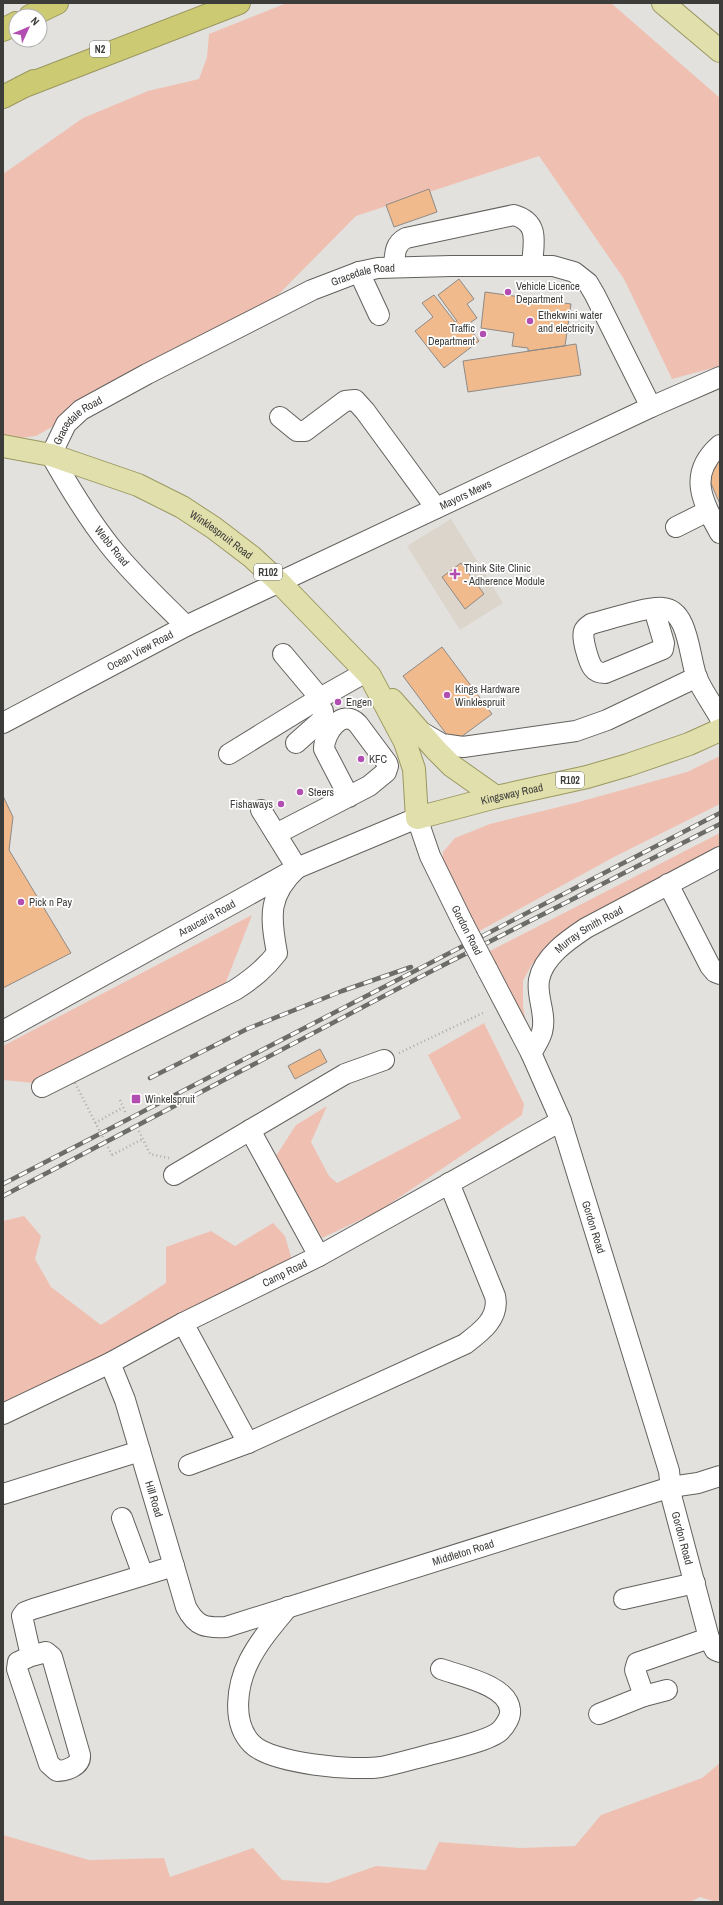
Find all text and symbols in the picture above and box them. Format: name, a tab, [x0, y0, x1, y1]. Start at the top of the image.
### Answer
north arrow	[8, 8, 48, 48]
text: N	[28, 14, 42, 28]
road number: N2	[90, 41, 110, 57]
street label: Gracedale Road	[329, 261, 395, 289]
place label: Vehicle Licence Department	[516, 279, 580, 306]
marker: Vehicle Licence Department	[503, 287, 513, 297]
place label: Ethekwini water and electricity	[538, 308, 602, 335]
marker: Ethekwini water and electricity	[525, 316, 535, 326]
place label: Traffic Department	[428, 321, 475, 348]
marker: Traffic Department	[478, 329, 488, 339]
street label: Gracedale Road	[50, 393, 105, 447]
street label: Mayors Mews	[437, 476, 494, 513]
street label: Winklespruit Road	[187, 507, 255, 562]
street label: Webb Road	[92, 523, 132, 569]
place label: Think Site Clinic - Adherence Module	[464, 561, 545, 588]
road number: R102	[254, 564, 282, 580]
marker: Think Site Clinic - Adherence Module	[449, 568, 461, 580]
street label: Ocean View Road	[104, 627, 176, 674]
place label: Kings Hardware Winklespruit	[455, 682, 520, 709]
marker: Kings Hardware Winklespruit	[442, 690, 452, 700]
place label: Engen	[346, 695, 372, 709]
marker: Engen	[333, 697, 343, 707]
place label: KFC	[369, 752, 388, 766]
marker: KFC	[356, 754, 366, 764]
road number: R102	[556, 772, 584, 788]
street label: Kingsway Road	[479, 780, 544, 808]
place label: Steers	[308, 785, 335, 799]
marker: Steers	[295, 787, 305, 797]
place label: Fishaways	[230, 797, 273, 811]
marker: Fishaways	[276, 799, 286, 809]
place label: Pick n Pay	[29, 895, 73, 909]
marker: Pick n Pay	[16, 897, 26, 907]
street label: Araucaria Road	[175, 897, 238, 940]
street label: Gordon Road	[448, 903, 486, 957]
street label: Murray Smith Road	[552, 903, 625, 956]
place label: Winkelspruit	[145, 1092, 196, 1106]
marker: Winkelspruit	[130, 1093, 142, 1105]
street label: Gordon Road	[579, 1199, 608, 1255]
street label: Camp Road	[260, 1256, 309, 1290]
street label: Hill Road	[142, 1479, 166, 1519]
street label: Gordon Road	[669, 1510, 696, 1566]
street label: Middleton Road	[431, 1536, 496, 1569]

